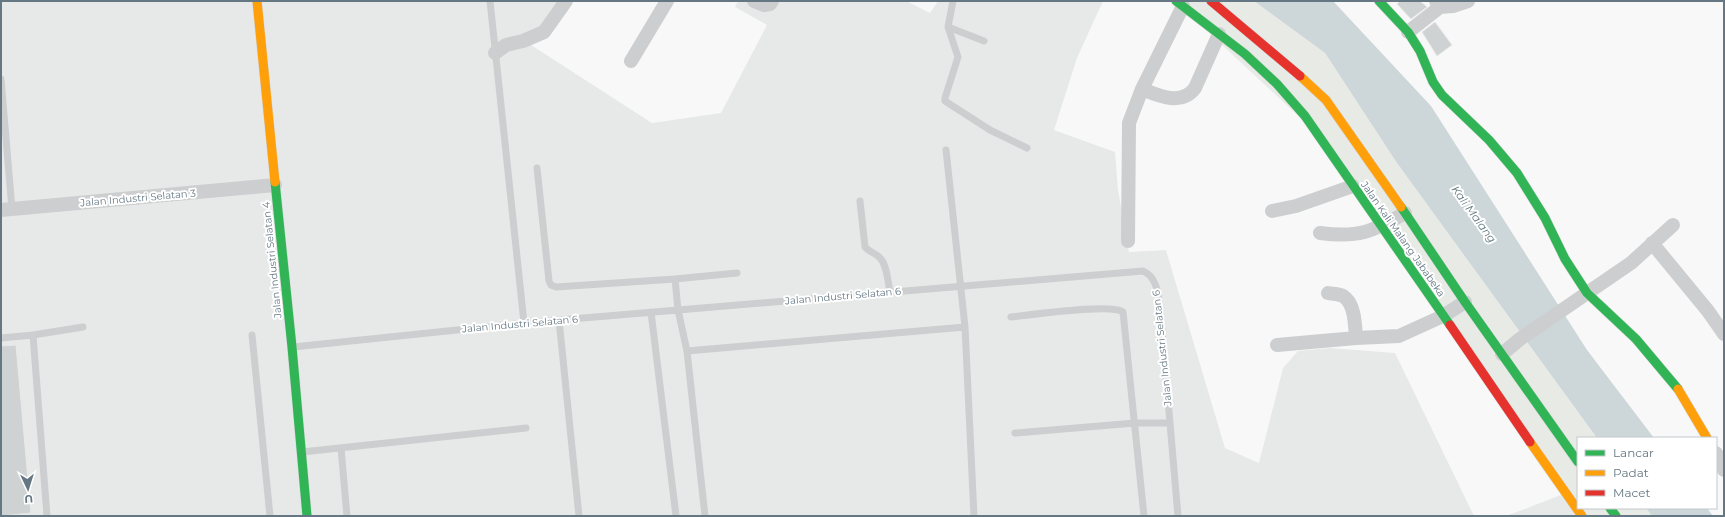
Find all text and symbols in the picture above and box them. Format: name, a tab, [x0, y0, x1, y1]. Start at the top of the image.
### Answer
street label: Jalan Kali Malang Jababeka	[1357, 178, 1448, 299]
water label: Kali Malang	[1449, 183, 1500, 246]
street label: Jalan Industri Selatan 3	[79, 186, 197, 210]
street label: Jalan Industri Selatan 4	[259, 201, 285, 320]
street label: Jalan Industri Selatan 6	[783, 284, 902, 308]
street label: Jalan Industri Selatan 6	[1149, 289, 1175, 408]
street label: Jalan Industri Selatan 6	[460, 312, 579, 336]
legend	[1577, 437, 1717, 509]
text: Lancar	[1613, 445, 1654, 460]
text: Padat	[1613, 465, 1649, 480]
north arrow	[8, 469, 48, 509]
text: Macet	[1613, 485, 1650, 500]
text: U	[24, 492, 34, 506]

